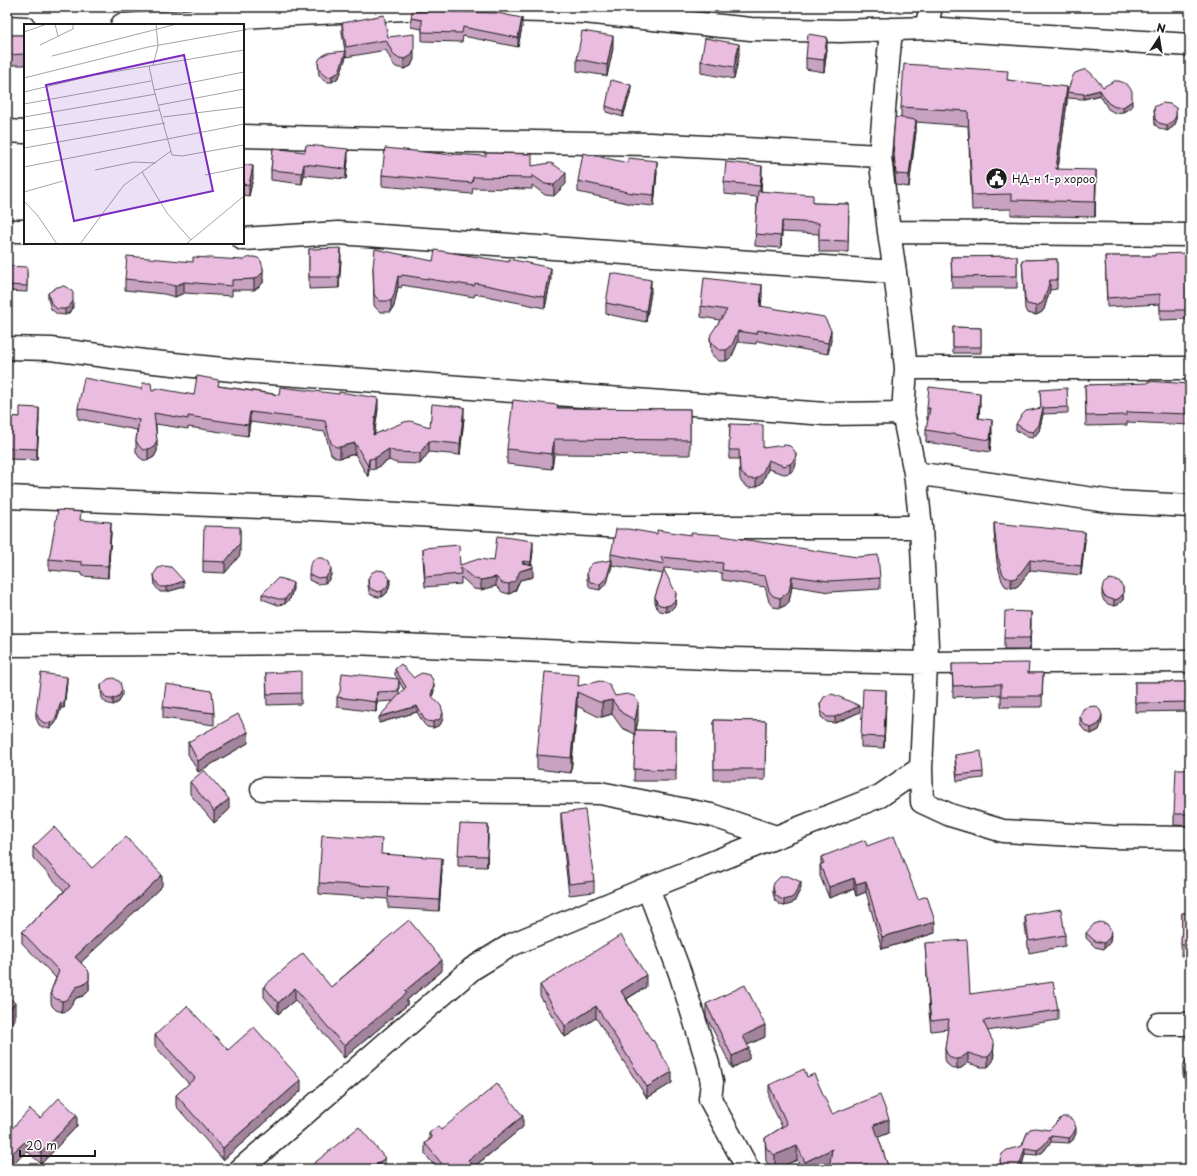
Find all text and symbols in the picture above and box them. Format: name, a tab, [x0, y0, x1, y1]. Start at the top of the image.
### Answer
north arrow	[1139, 18, 1179, 58]
text: N	[1155, 19, 1167, 37]
inset map	[24, 24, 244, 244]
public building icon: НД-н 1-р хороо	[983, 166, 1009, 192]
place label: НД-н 1-р хороо	[1012, 170, 1095, 187]
scale bar	[20, 1132, 95, 1158]
text: 20 m	[26, 1136, 57, 1154]

